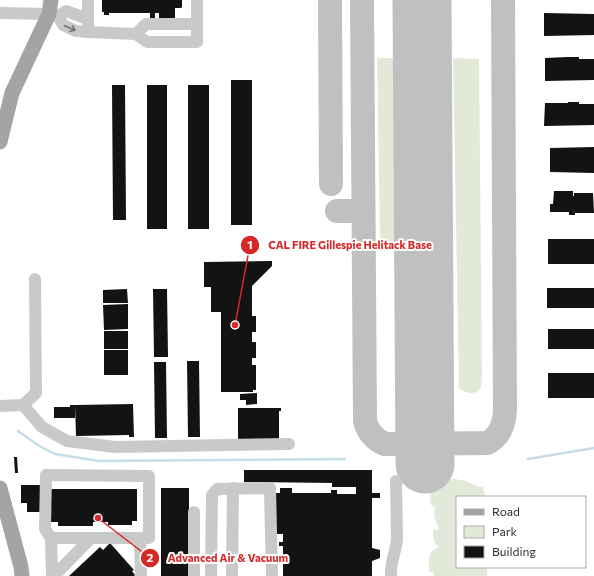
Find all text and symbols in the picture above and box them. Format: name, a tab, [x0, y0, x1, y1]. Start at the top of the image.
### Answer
one-way arrow	[64, 25, 76, 33]
callout: CAL FIRE Gillespie Helitack Base	[240, 234, 440, 257]
text: 1	[247, 237, 253, 251]
text: CAL FIRE Gillespie Helitack Base	[268, 238, 432, 251]
legend	[456, 496, 586, 568]
text: Road	[492, 504, 520, 518]
text: Park	[492, 524, 518, 538]
text: Building	[492, 544, 536, 558]
callout: Advanced Air & Vacuum	[140, 546, 297, 569]
text: 2	[147, 550, 154, 564]
text: Advanced Air & Vacuum	[168, 551, 289, 564]

